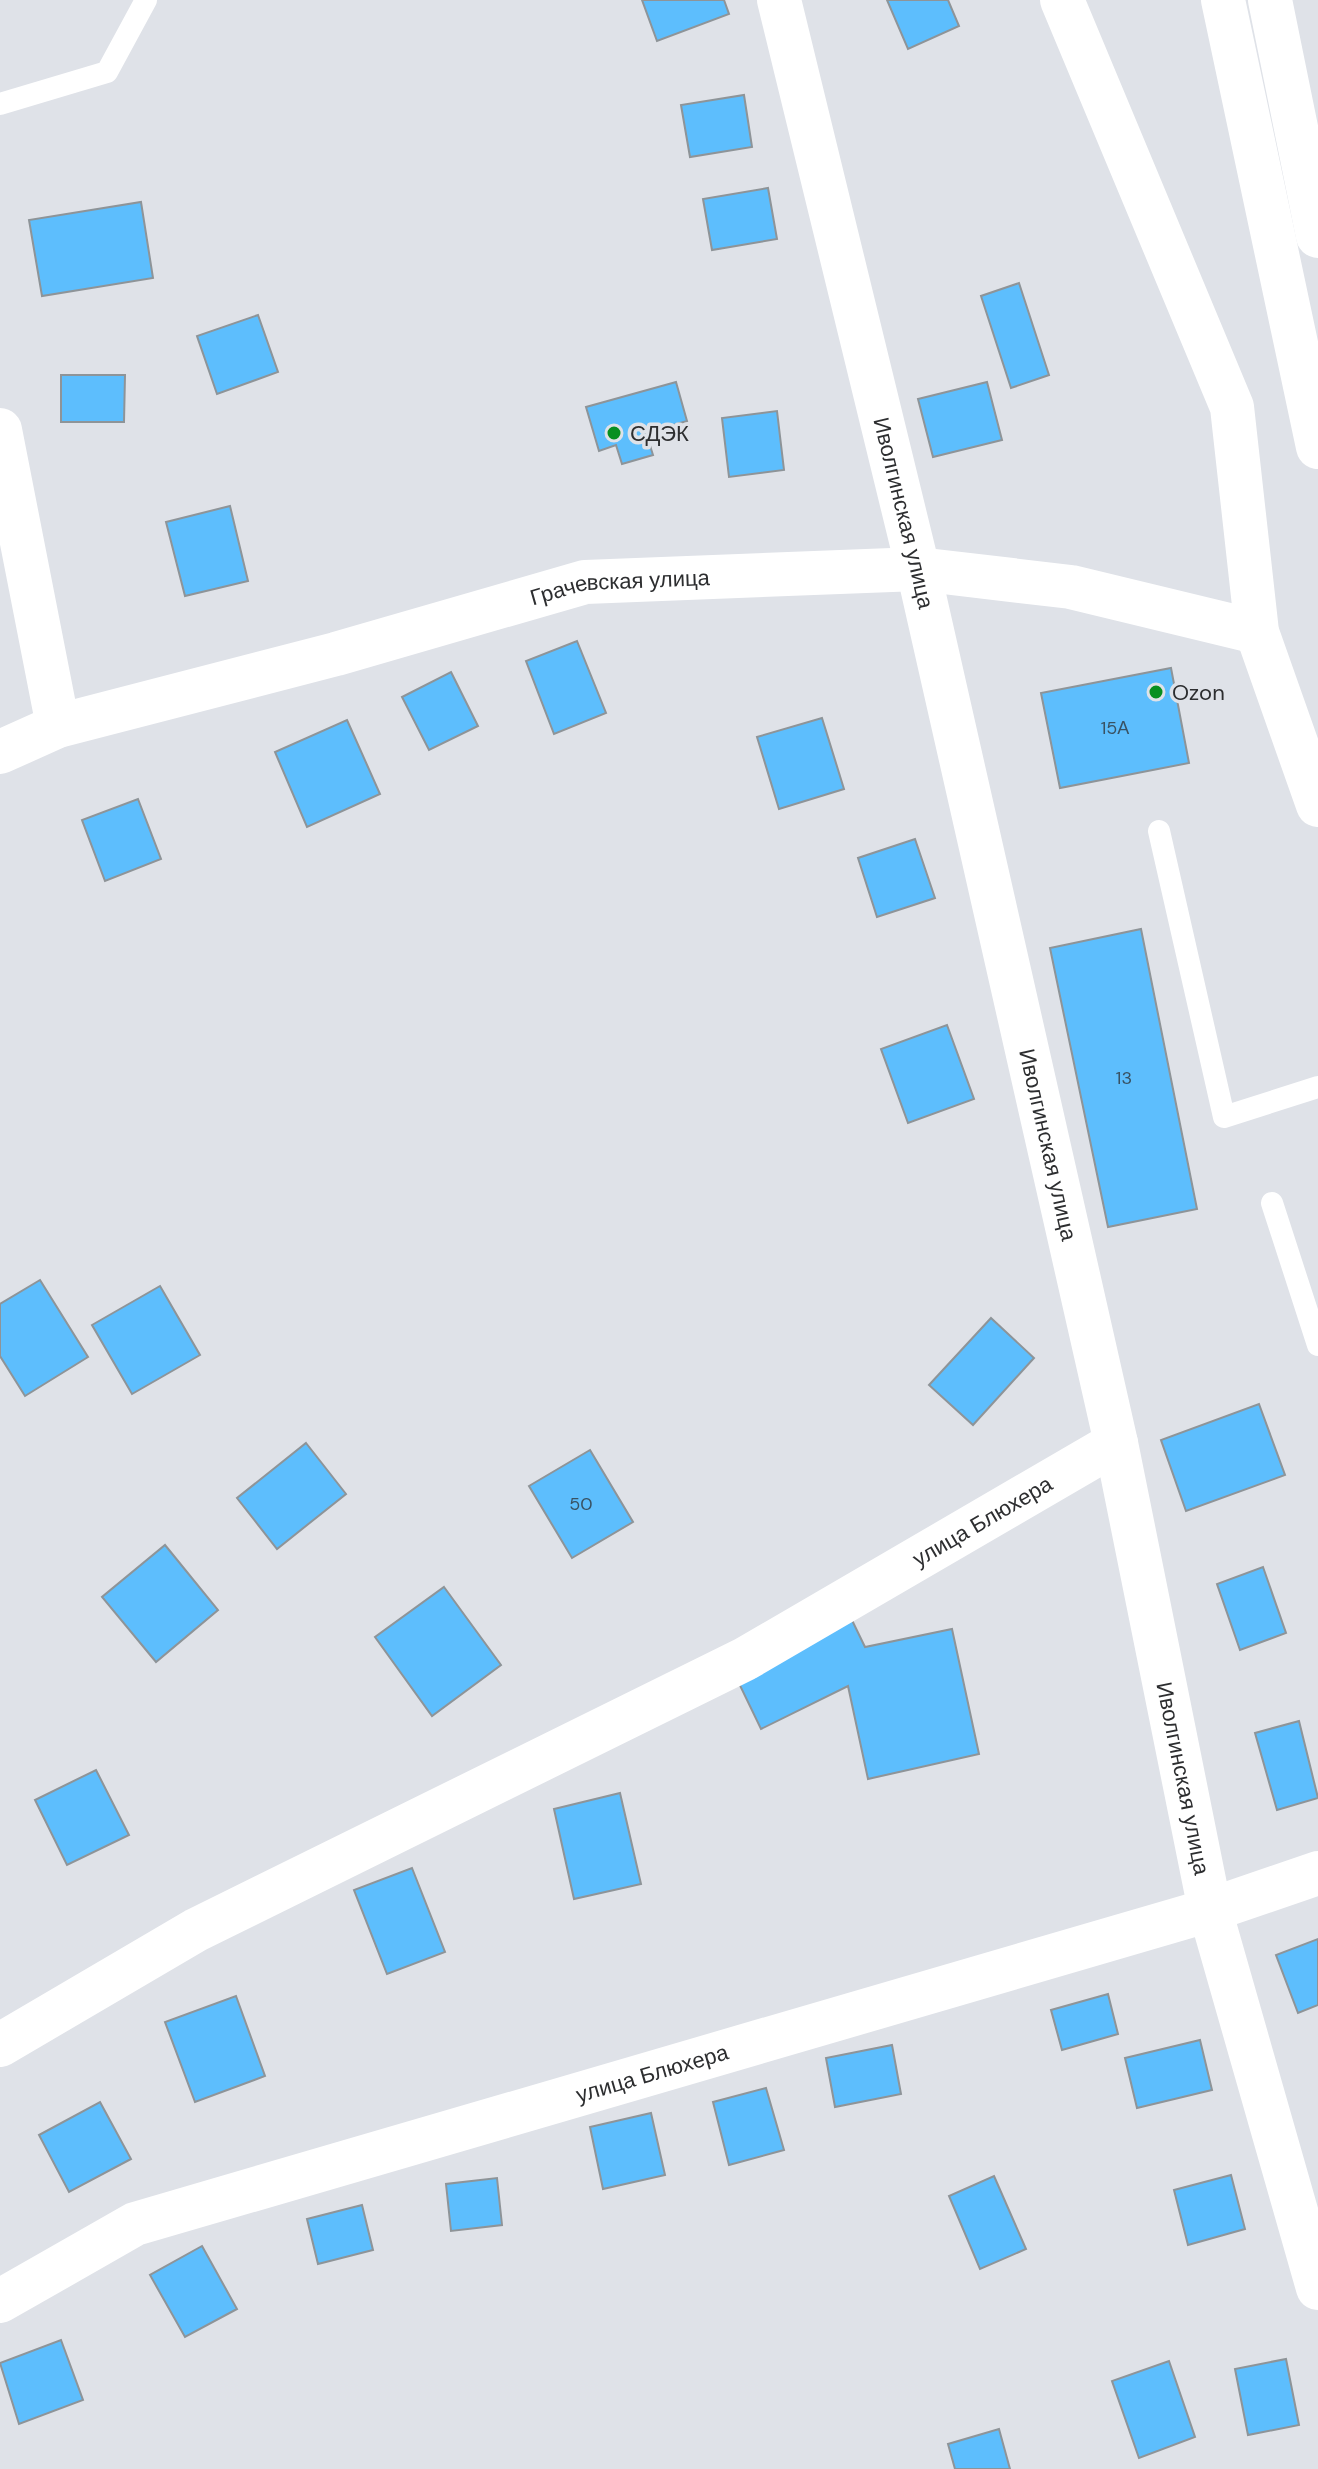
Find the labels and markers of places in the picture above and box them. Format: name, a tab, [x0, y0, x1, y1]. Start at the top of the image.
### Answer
place label: СДЭК	[630, 419, 689, 448]
marker: СДЭК	[605, 424, 623, 442]
place label: Ozon	[1172, 678, 1225, 707]
marker: Ozon	[1147, 683, 1165, 701]

